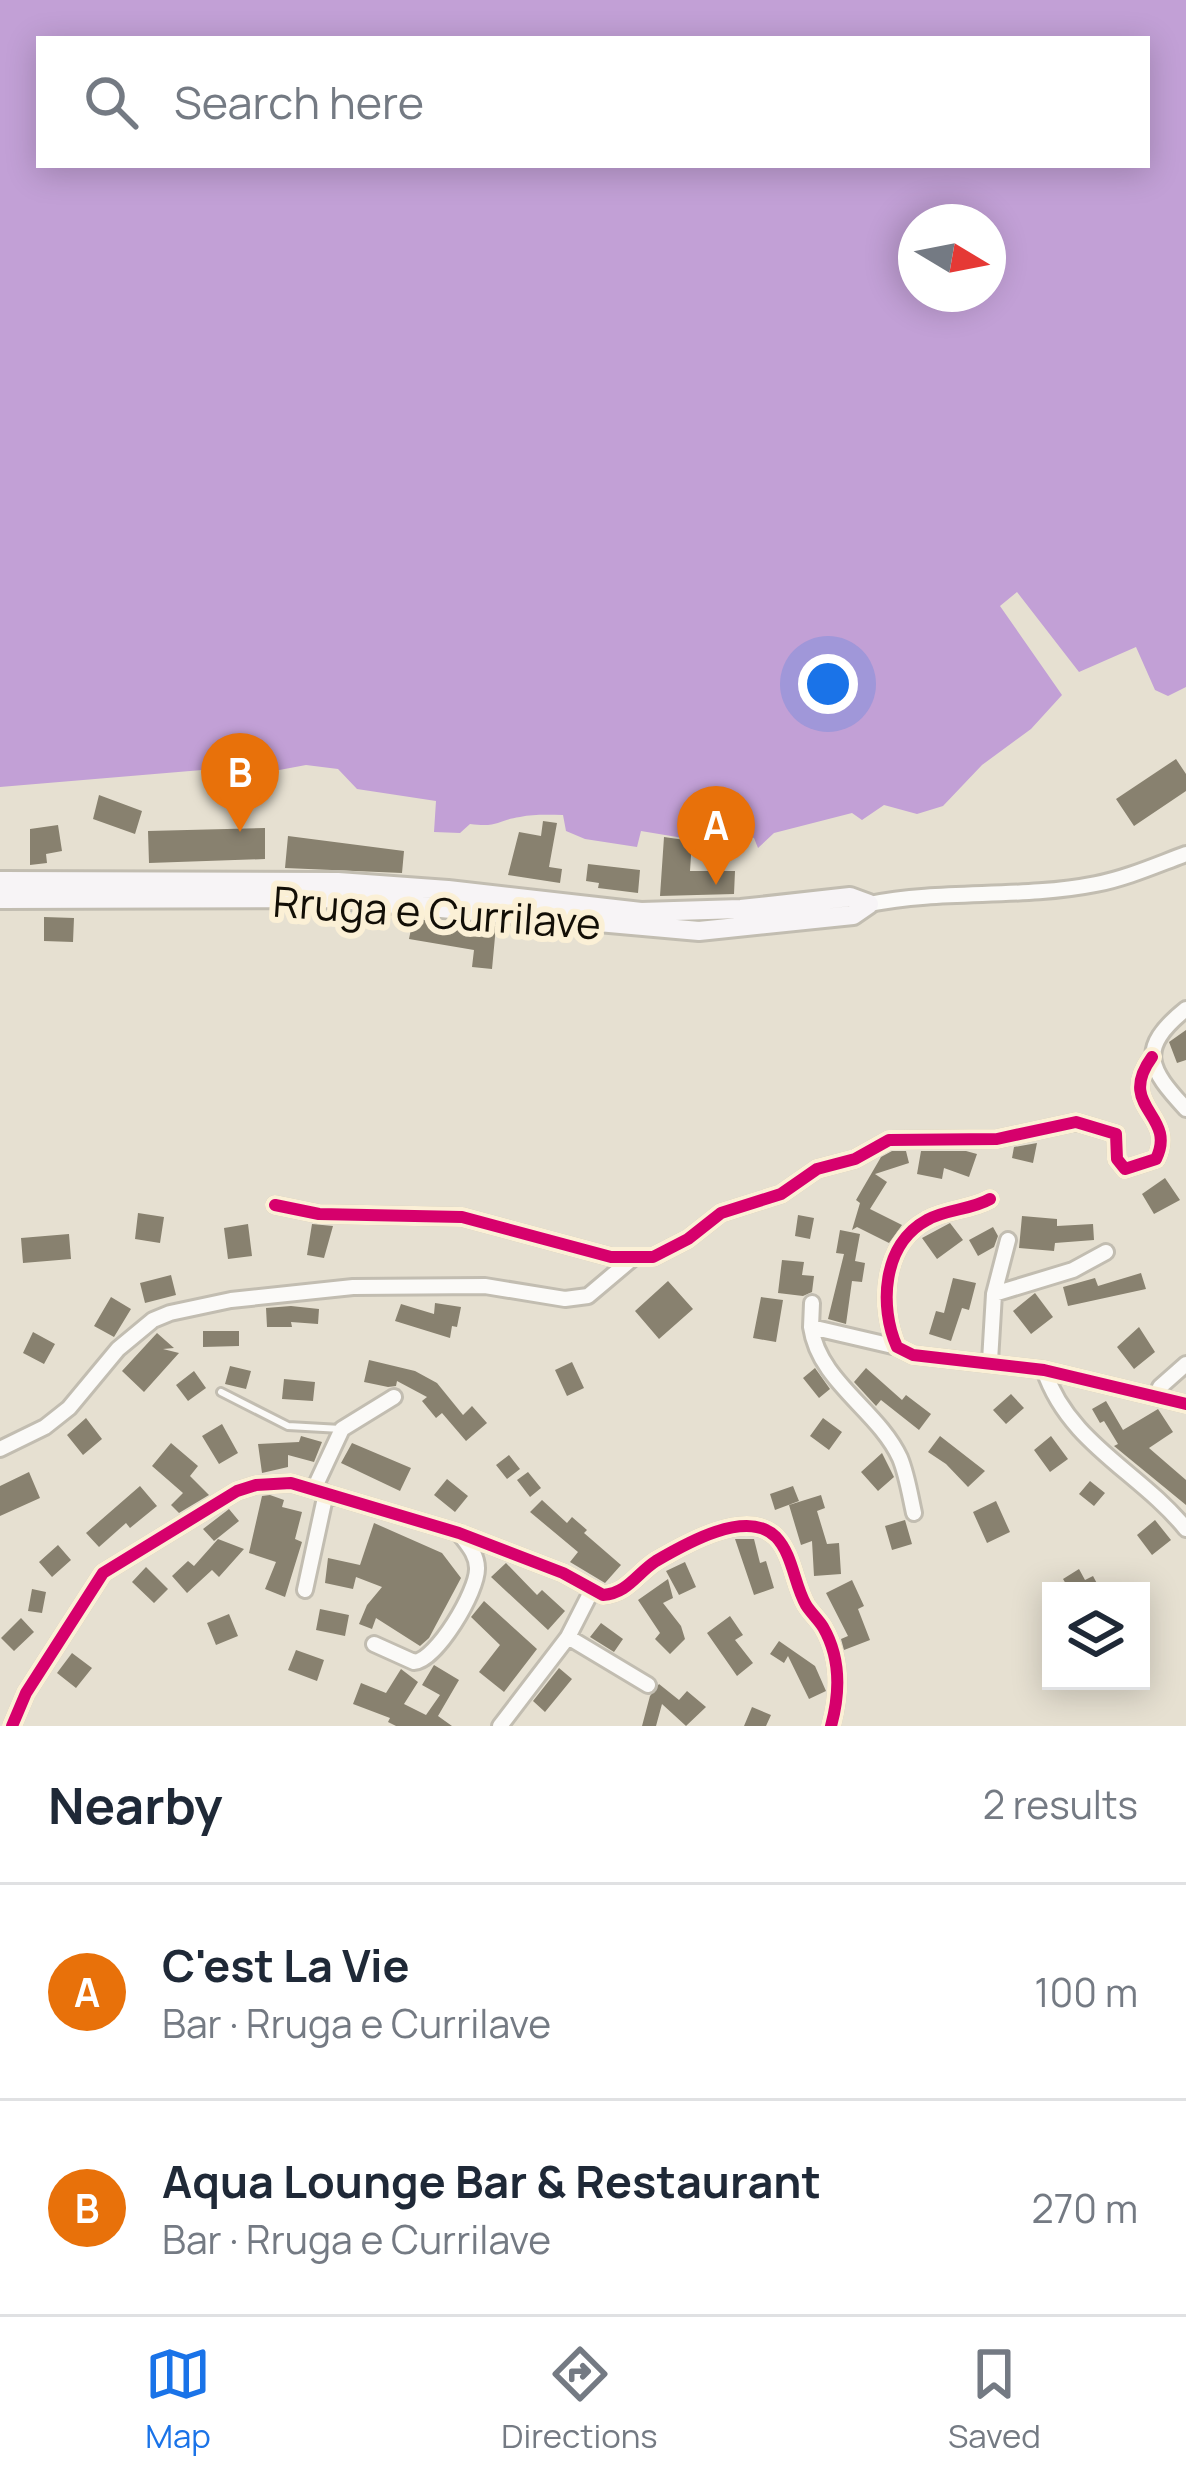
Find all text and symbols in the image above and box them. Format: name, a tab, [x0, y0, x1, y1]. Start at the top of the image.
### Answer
search box	[36, 36, 1150, 168]
icon: search	[78, 69, 144, 135]
text: Search here	[174, 71, 424, 133]
north arrow	[898, 204, 1006, 312]
your location	[798, 654, 858, 714]
pin: B	[201, 733, 279, 832]
pin: A	[677, 786, 755, 885]
street label: Rruga e Currilave	[271, 872, 603, 952]
map controls	[1042, 1582, 1150, 1690]
button: layers	[1042, 1582, 1150, 1690]
text: Nearby	[48, 1770, 223, 1839]
text: 2 results	[983, 1777, 1138, 1831]
text: C'est La Vie	[162, 1934, 410, 1996]
text: A	[74, 1965, 100, 2019]
text: 100 m	[1034, 1965, 1138, 2019]
text: Bar · Rruga e Currilave	[162, 1996, 551, 2050]
text: Aqua Lounge Bar & Restaurant	[162, 2150, 821, 2212]
text: B	[75, 2181, 99, 2235]
text: 270 m	[1032, 2181, 1138, 2235]
text: Bar · Rruga e Currilave	[162, 2212, 551, 2266]
tab: Map	[145, 2341, 211, 2458]
tab: Directions	[501, 2341, 658, 2458]
tab: Saved	[948, 2341, 1041, 2458]

